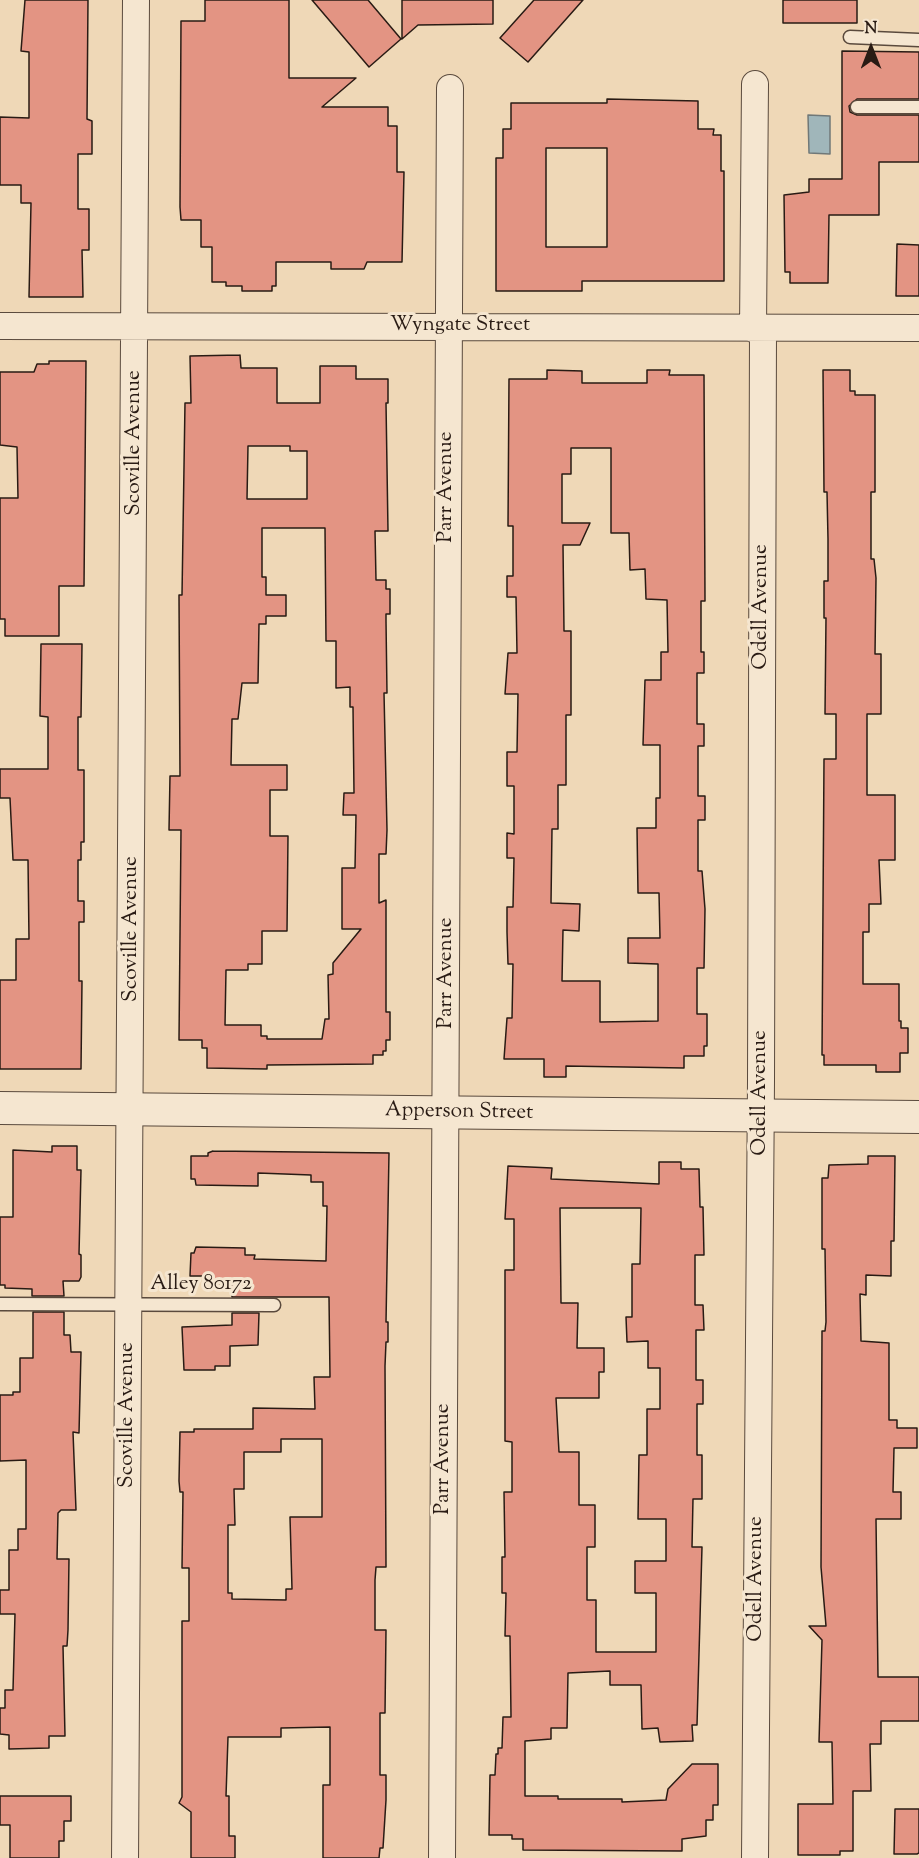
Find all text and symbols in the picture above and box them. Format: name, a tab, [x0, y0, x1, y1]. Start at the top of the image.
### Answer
north arrow	[841, 18, 901, 78]
text: N	[865, 18, 877, 41]
street label: Wyngate Street	[390, 313, 530, 339]
street label: Scoville Avenue	[122, 370, 148, 516]
street label: Parr Avenue	[434, 431, 460, 543]
street label: Odell Avenue	[749, 544, 775, 670]
street label: Scoville Avenue	[119, 856, 145, 1002]
street label: Parr Avenue	[434, 917, 460, 1029]
street label: Odell Avenue	[748, 1030, 774, 1156]
street label: Apperson Street	[385, 1099, 533, 1127]
street label: Alley 80172	[150, 1272, 252, 1298]
street label: Scoville Avenue	[115, 1342, 141, 1488]
street label: Parr Avenue	[431, 1403, 457, 1515]
street label: Odell Avenue	[744, 1516, 770, 1642]

